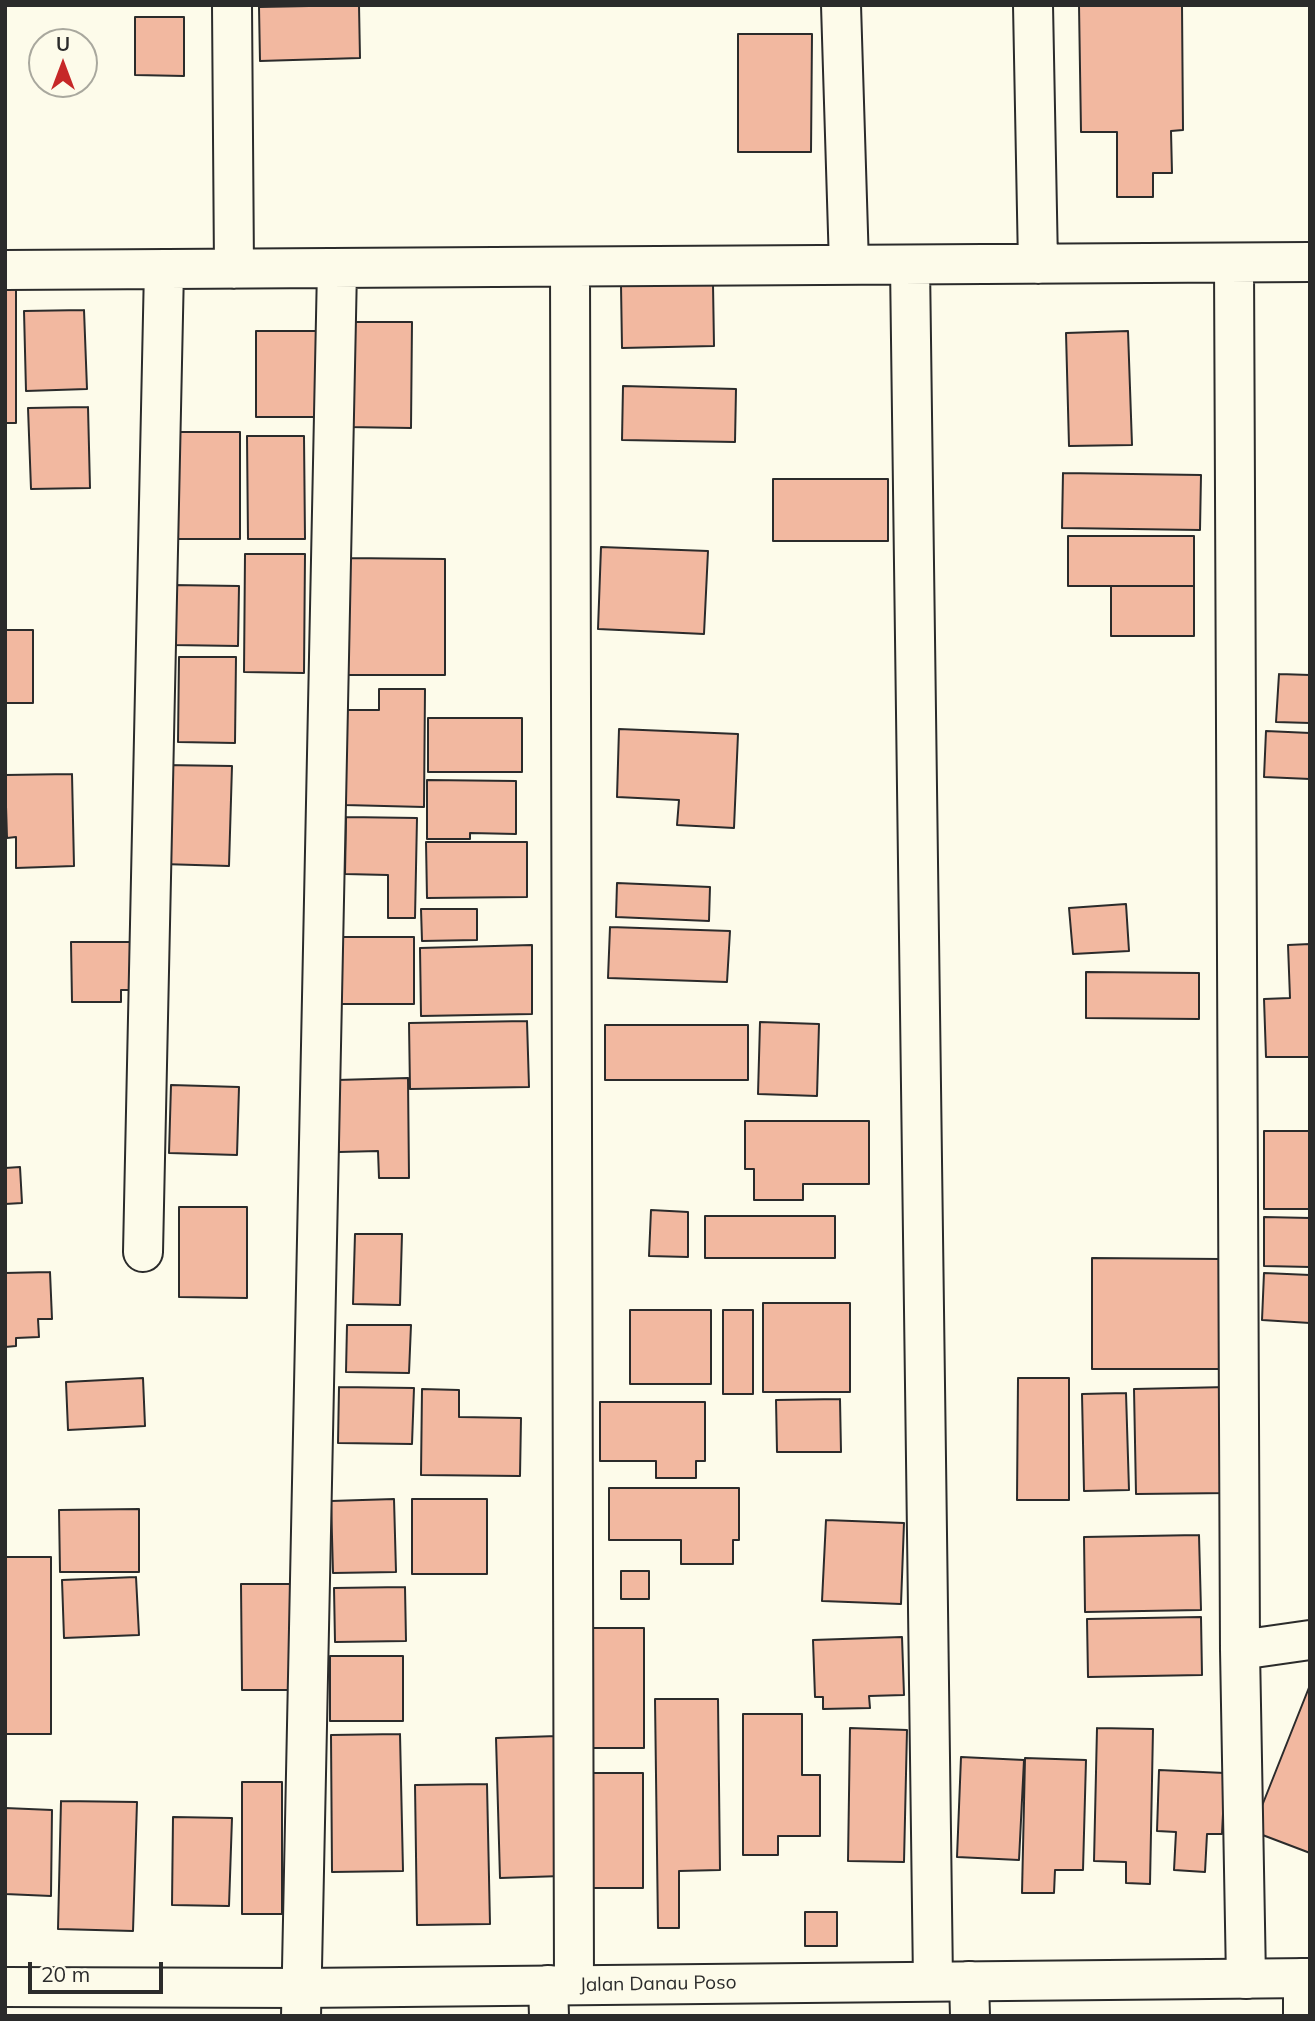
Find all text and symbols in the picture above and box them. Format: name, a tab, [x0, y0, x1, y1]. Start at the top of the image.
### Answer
north arrow	[28, 28, 98, 98]
text: U	[56, 32, 70, 56]
scale bar	[32, 1948, 166, 1992]
text: 20 m	[41, 1961, 90, 1987]
street label: Jalan Danau Poso	[579, 1971, 737, 1997]

